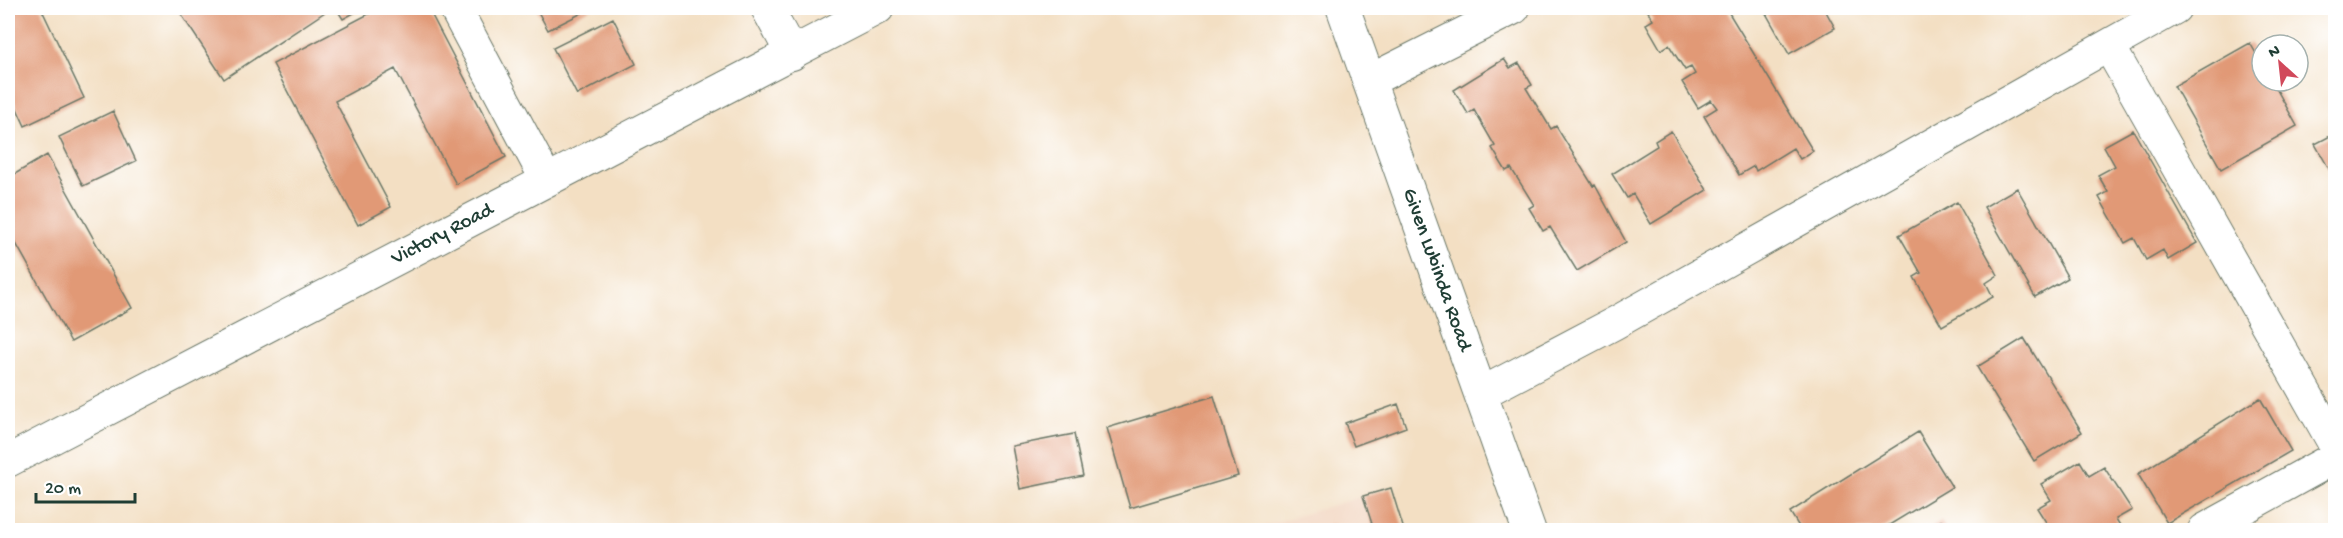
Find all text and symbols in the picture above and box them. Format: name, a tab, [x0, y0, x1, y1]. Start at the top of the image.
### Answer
north arrow	[2250, 33, 2310, 93]
text: N	[2266, 42, 2284, 64]
street label: Given Lubinda Road	[1396, 185, 1477, 356]
street label: Victory Road	[386, 197, 499, 272]
scale bar	[36, 466, 135, 504]
text: 20 m	[45, 479, 81, 500]

